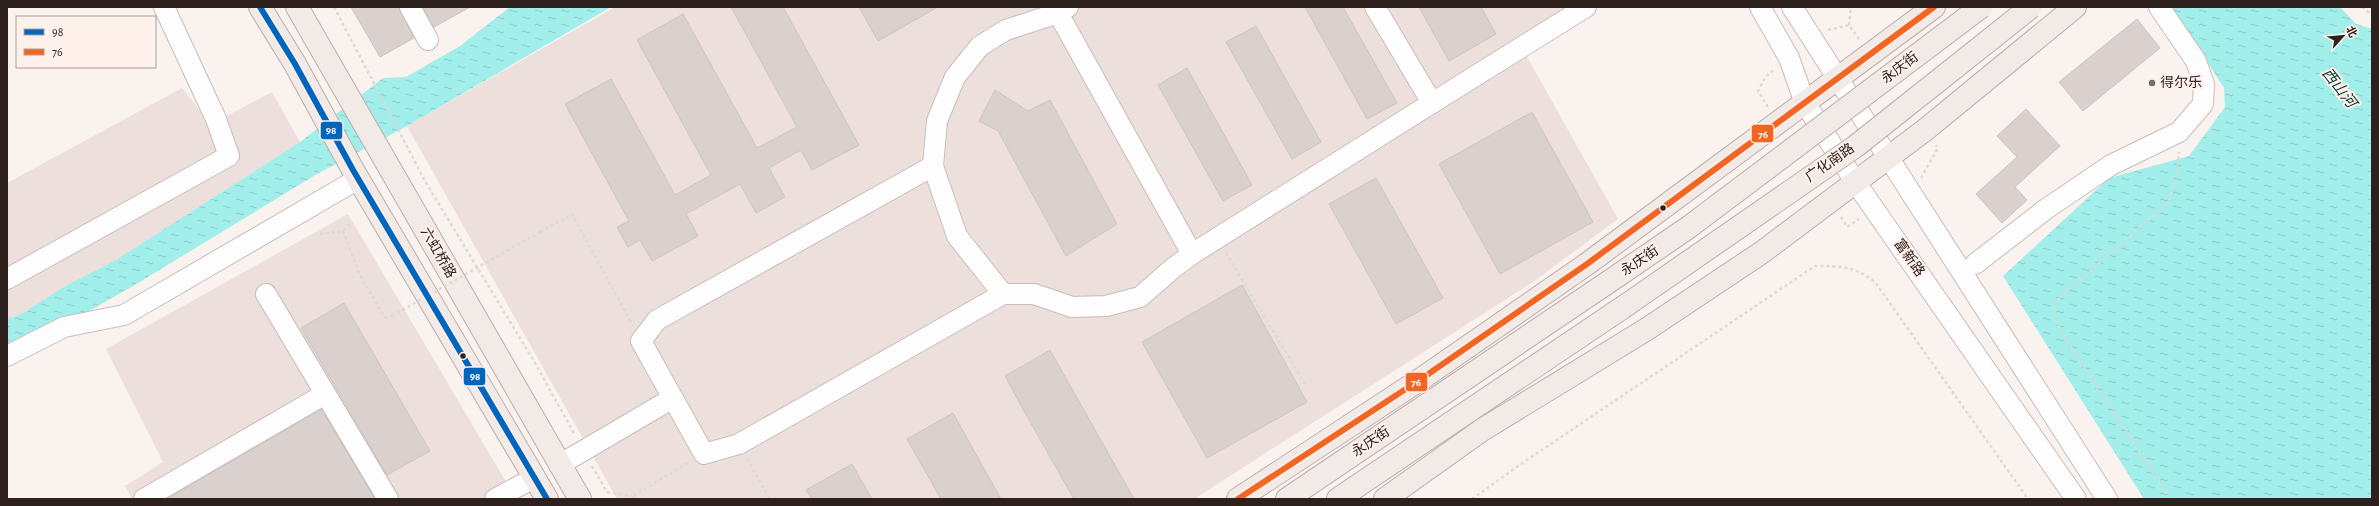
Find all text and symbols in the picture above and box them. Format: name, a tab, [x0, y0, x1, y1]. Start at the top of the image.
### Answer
legend	[16, 16, 156, 68]
north arrow	[2323, 16, 2363, 56]
text: 北	[2344, 24, 2359, 39]
text: 98	[52, 26, 64, 38]
text: 76	[52, 46, 63, 58]
street label: 永庆街	[1878, 49, 1921, 86]
water label: 西山河	[2319, 65, 2361, 113]
place label: 得尔乐	[2160, 75, 2202, 90]
marker: 得尔乐	[2147, 78, 2157, 88]
line badge: 98	[320, 121, 343, 140]
line badge: 76	[1751, 124, 1774, 143]
text: 98	[326, 125, 336, 136]
text: 76	[1758, 129, 1768, 140]
street label: 广化南路	[1802, 140, 1857, 185]
unlabelled marker	[1658, 203, 1668, 213]
street label: 六虹桥路	[418, 225, 459, 281]
street label: 富新路	[1891, 236, 1928, 279]
street label: 永庆街	[1618, 243, 1661, 279]
unlabelled marker	[458, 351, 468, 361]
line badge: 98	[463, 367, 486, 386]
text: 98	[470, 371, 480, 382]
line badge: 76	[1405, 372, 1428, 392]
text: 76	[1411, 377, 1421, 388]
street label: 永庆街	[1349, 424, 1392, 460]

